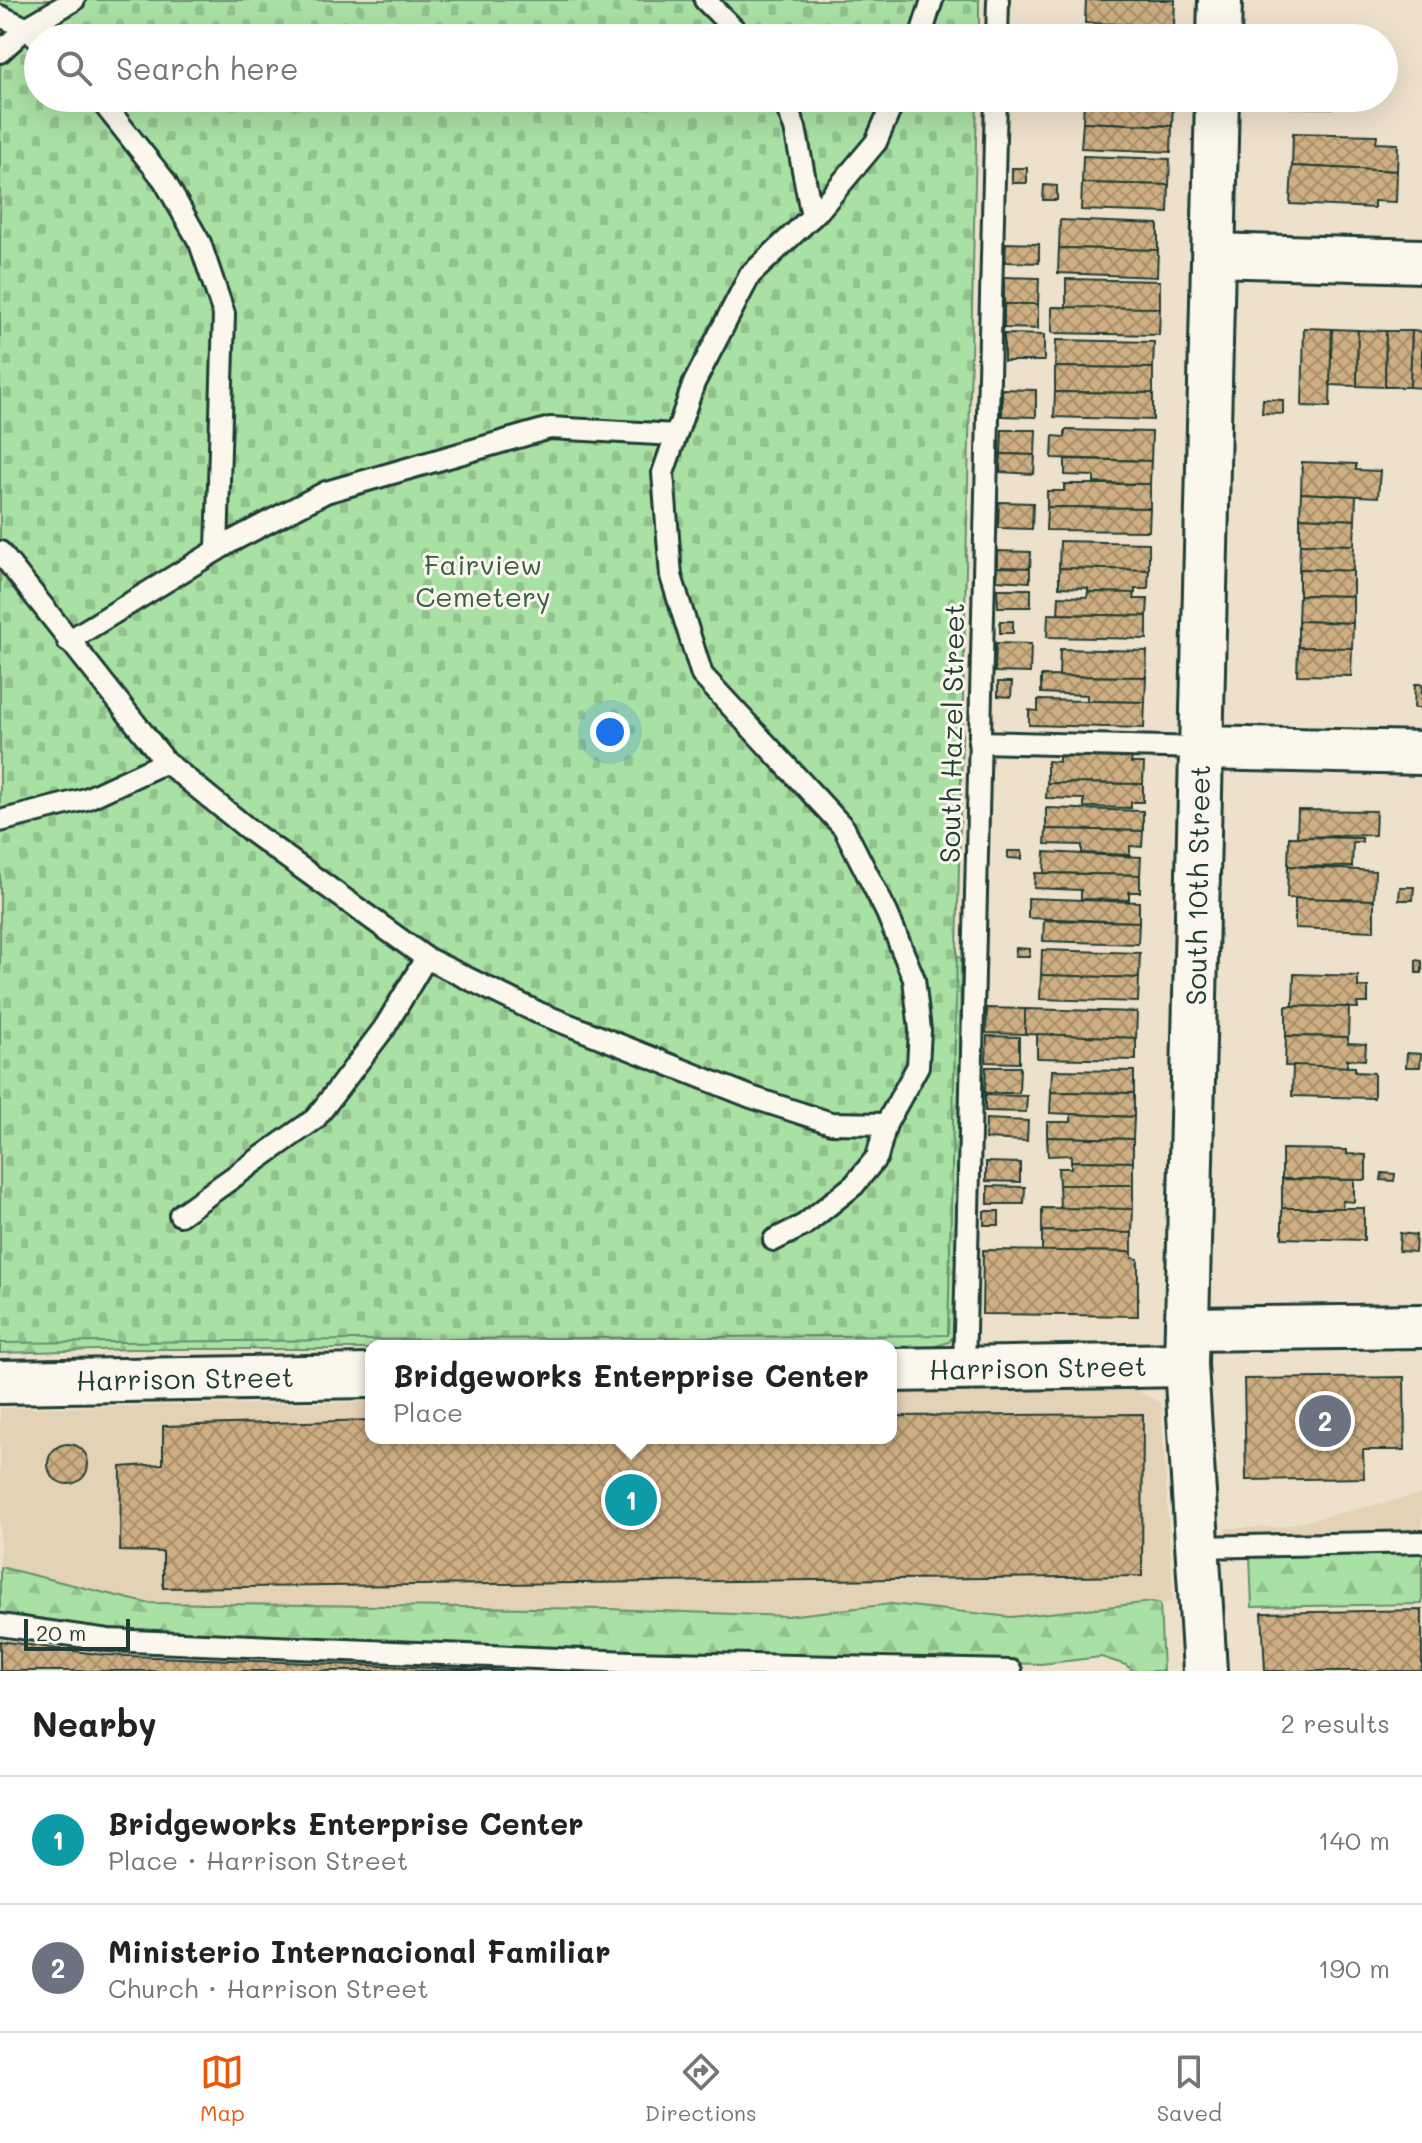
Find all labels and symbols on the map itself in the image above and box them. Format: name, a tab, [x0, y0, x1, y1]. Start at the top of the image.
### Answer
park label: Fairview Cemetery	[415, 546, 551, 614]
street label: South Hazel Street	[931, 603, 971, 863]
your location	[590, 712, 630, 752]
street label: South 10th Street	[1177, 764, 1217, 1006]
street label: Harrison Street	[929, 1347, 1147, 1387]
street label: Harrison Street	[76, 1358, 294, 1398]
pin: 2	[1299, 1391, 1351, 1451]
pin: 1	[605, 1470, 657, 1530]
scale bar	[24, 1615, 130, 1651]

